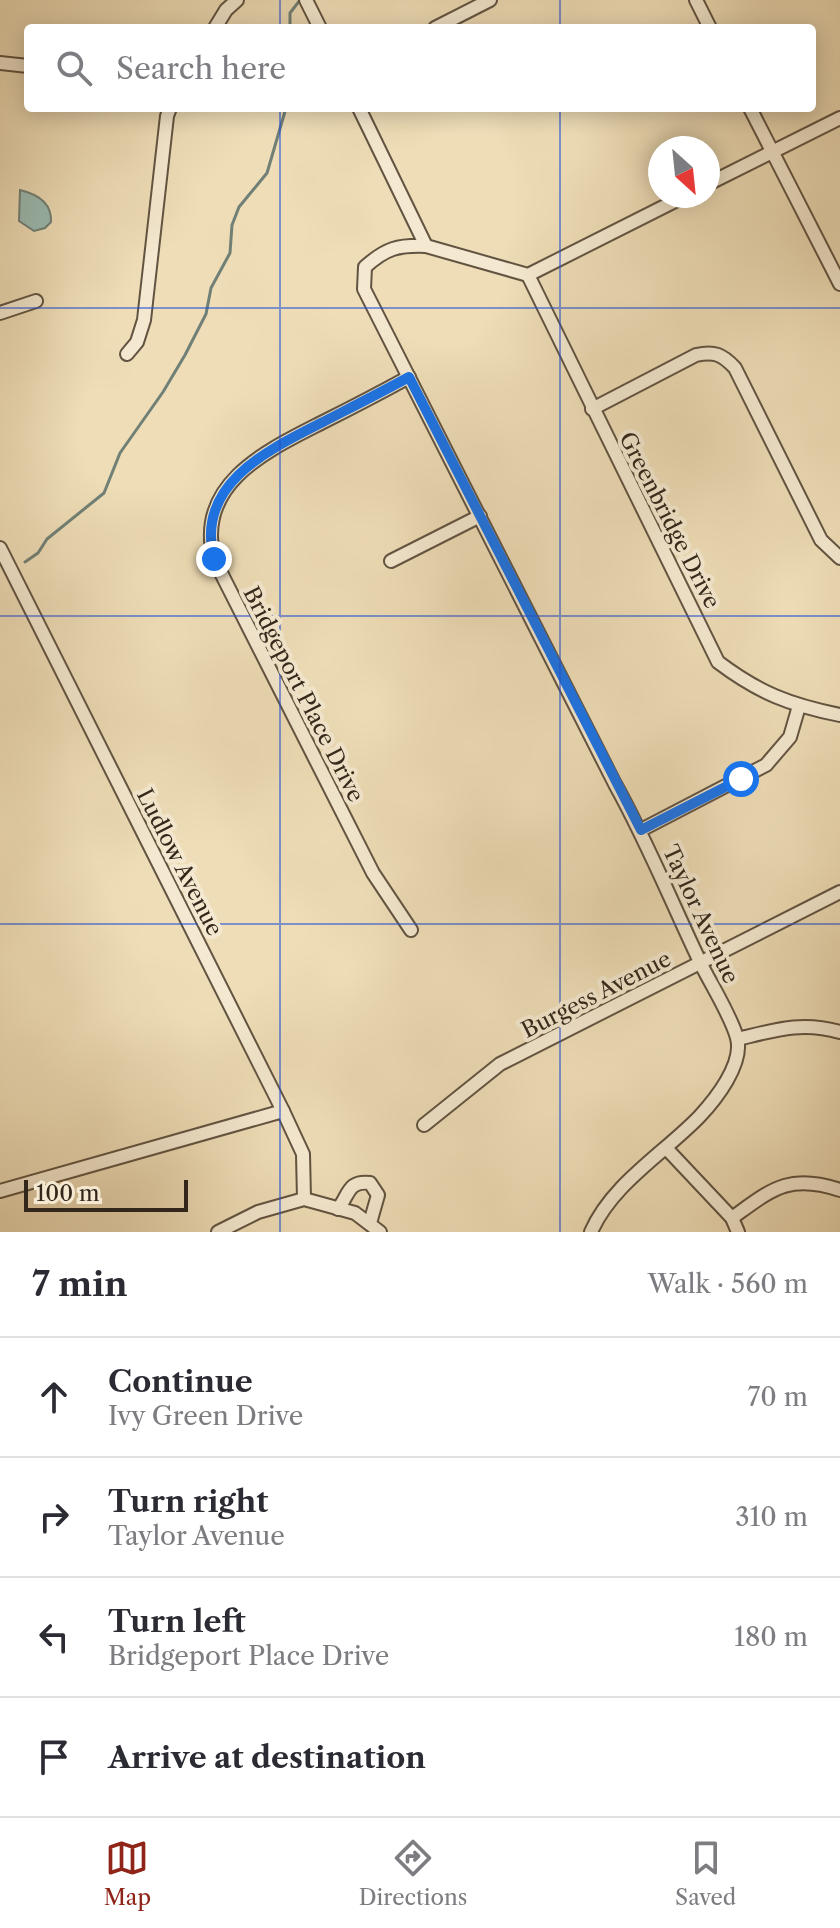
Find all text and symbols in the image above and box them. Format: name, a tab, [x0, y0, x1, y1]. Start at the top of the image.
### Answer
search box	[24, 24, 816, 112]
icon: search	[52, 46, 96, 90]
text: Search here	[116, 50, 286, 87]
north arrow	[648, 136, 720, 208]
street label: Greenbridge Drive	[613, 427, 726, 613]
route end	[196, 541, 232, 577]
street label: Bridgeport Place Drive	[238, 582, 370, 806]
route start	[723, 761, 759, 797]
street label: Ludlow Avenue	[131, 784, 228, 940]
street label: Taylor Avenue	[657, 841, 744, 988]
street label: Burgess Avenue	[517, 945, 676, 1044]
scale bar	[24, 1176, 188, 1212]
text: 100 m	[36, 1180, 99, 1207]
text: 7 min	[32, 1263, 128, 1305]
text: Walk · 560 m	[648, 1268, 808, 1300]
text: Continue	[108, 1363, 253, 1400]
icon: ahead	[32, 1375, 76, 1419]
text: 70 m	[748, 1381, 808, 1413]
text: Ivy Green Drive	[108, 1400, 303, 1432]
text: Turn right	[108, 1483, 268, 1520]
icon: right	[32, 1495, 76, 1539]
text: 310 m	[735, 1501, 808, 1533]
text: Taylor Avenue	[108, 1520, 285, 1552]
text: Turn left	[108, 1603, 245, 1640]
icon: left	[32, 1615, 76, 1659]
text: 180 m	[734, 1621, 808, 1653]
text: Bridgeport Place Drive	[108, 1640, 389, 1672]
icon: arrive	[32, 1735, 76, 1779]
text: Arrive at destination	[108, 1739, 426, 1776]
tab: Map	[104, 1836, 151, 1911]
tab: Directions	[359, 1836, 467, 1911]
tab: Saved	[675, 1836, 736, 1911]

